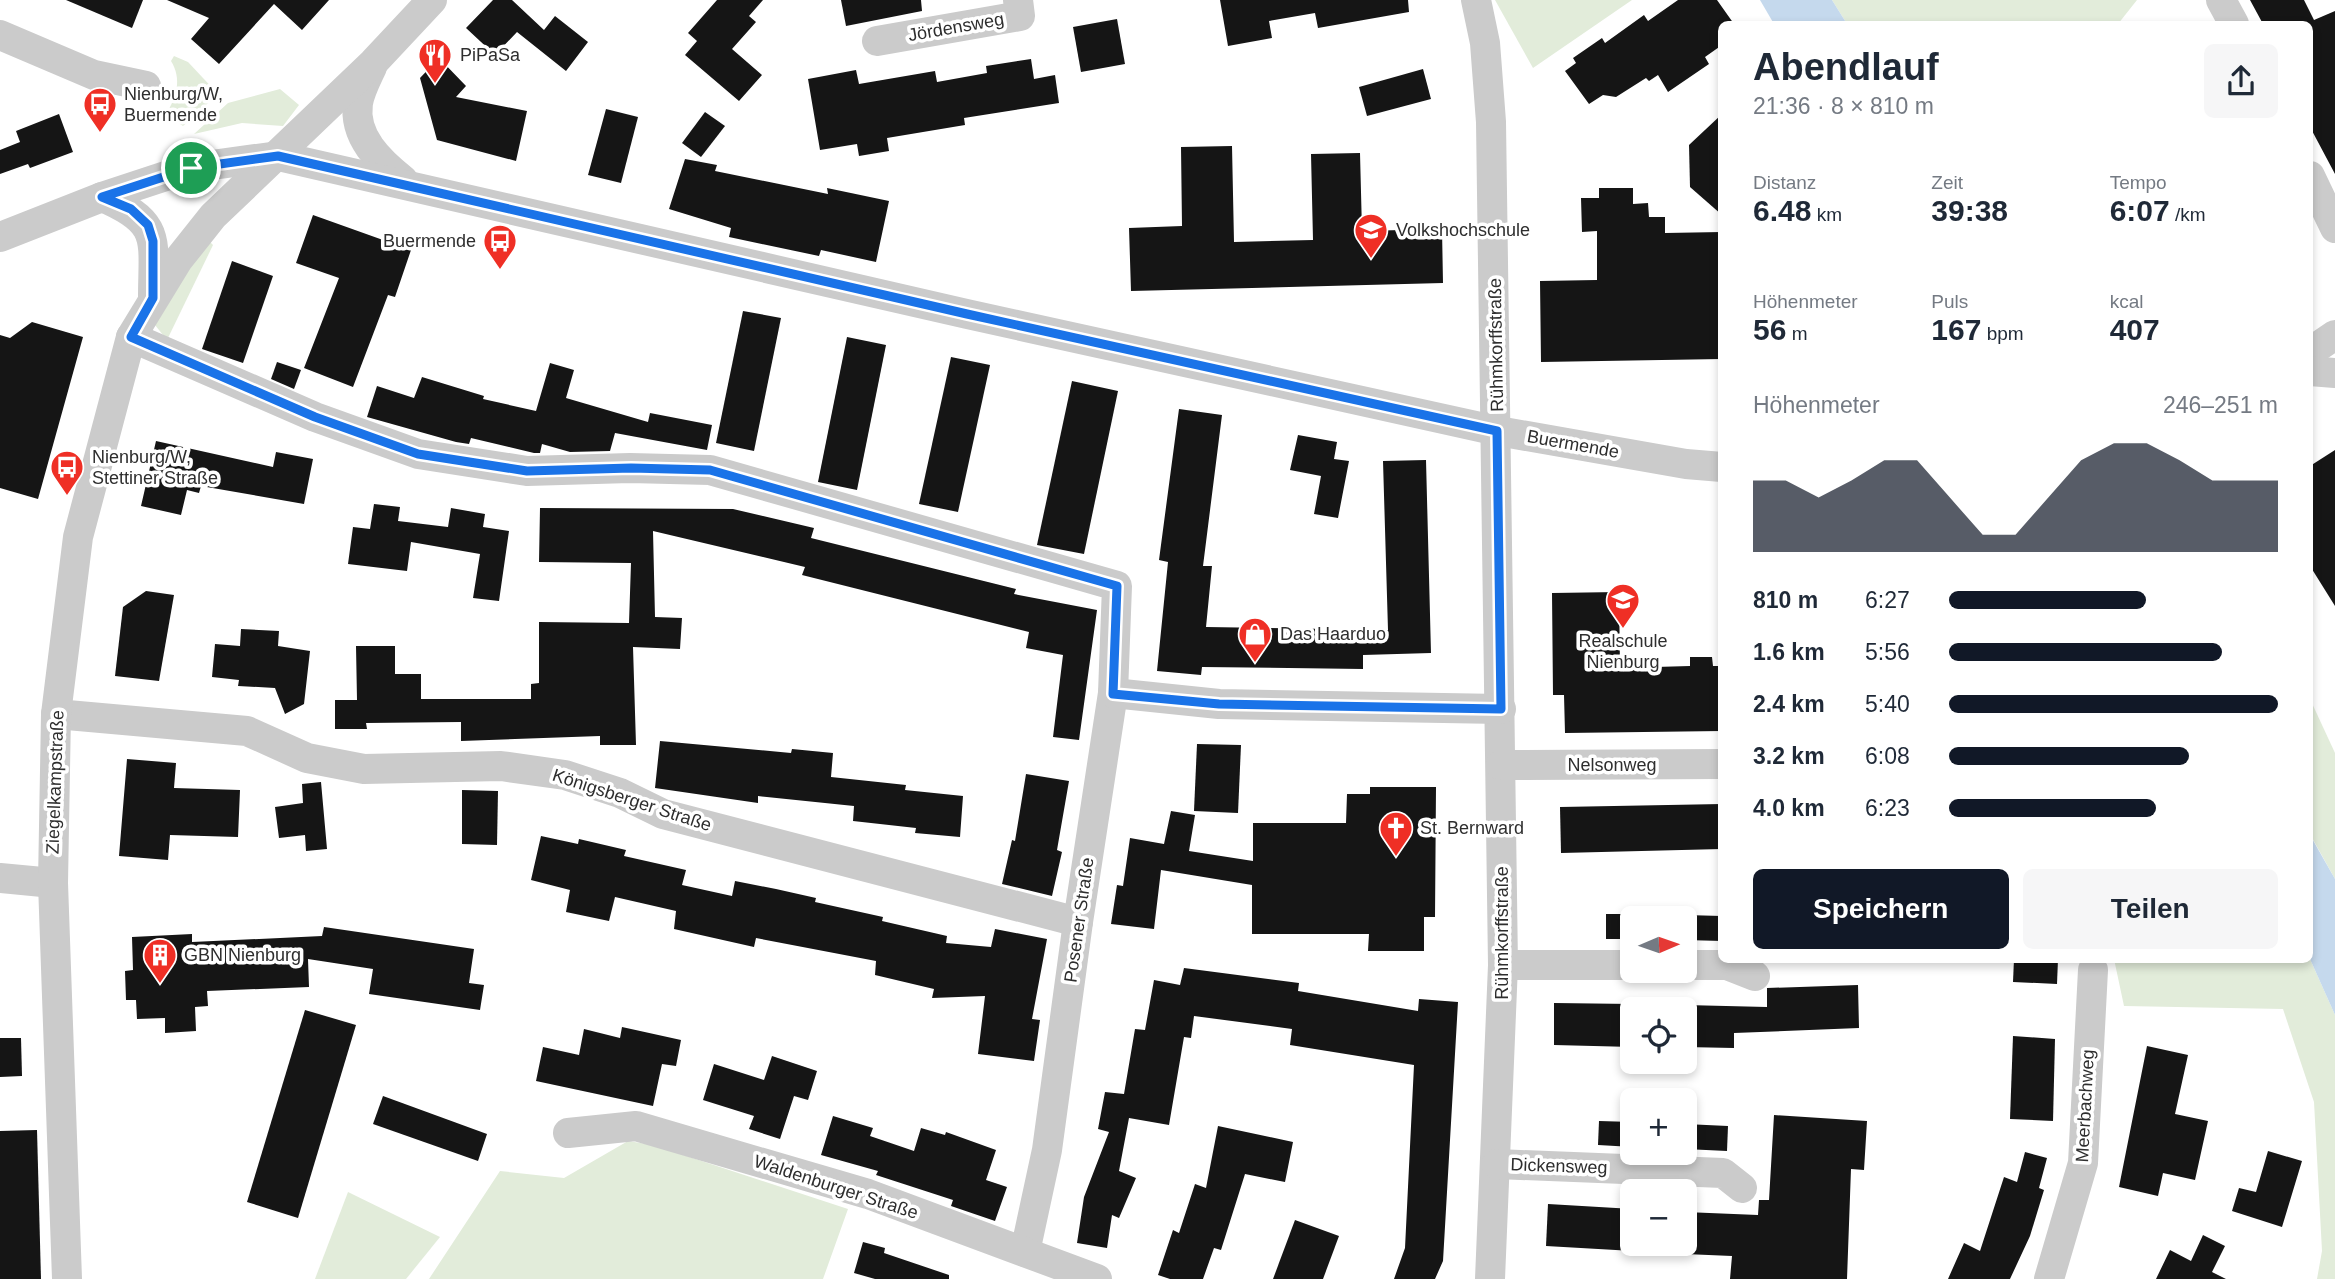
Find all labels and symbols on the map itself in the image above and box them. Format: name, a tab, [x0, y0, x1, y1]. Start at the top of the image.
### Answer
street label: Jördensweg	[906, 9, 1006, 45]
restaurant icon: PiPaSa	[416, 36, 454, 85]
place label: PiPaSa	[460, 45, 521, 65]
place label: Nienburg/W, Buermende	[124, 84, 223, 125]
bus stop icon: Nienburg/W, Buermende	[81, 85, 119, 134]
pin	[161, 138, 221, 198]
school or university icon: Volkshochschule	[1352, 211, 1390, 260]
place label: Volkshochschule	[1396, 220, 1530, 240]
bus stop icon: Buermende	[481, 222, 519, 271]
place label: Buermende	[383, 231, 476, 251]
street label: Rühmkorffstraße	[1485, 278, 1507, 412]
street label: Buermende	[1525, 426, 1621, 462]
place label: Nienburg/W, Stettiner Straße	[92, 447, 218, 488]
bus stop icon: Nienburg/W, Stettiner Straße	[48, 448, 86, 497]
school or university icon: Realschule Nienburg	[1604, 581, 1642, 630]
shop icon: Das Haarduo	[1236, 615, 1274, 664]
place label: Das Haarduo	[1280, 624, 1386, 644]
place label: Realschule Nienburg	[1578, 631, 1668, 672]
street label: Ziegelkampstraße	[42, 710, 68, 854]
street label: Nelsonweg	[1567, 755, 1657, 775]
street label: Königsberger Straße	[550, 765, 714, 835]
church icon: St. Bernward	[1377, 809, 1415, 858]
place label: St. Bernward	[1420, 818, 1524, 838]
street label: Posener Straße	[1060, 856, 1098, 984]
street label: Rühmkorffstraße	[1492, 866, 1512, 1000]
north arrow	[1620, 906, 1698, 984]
building icon: GBN Nienburg	[141, 936, 179, 985]
place label: GBN Nienburg	[184, 945, 301, 965]
street label: Meerbachweg	[2072, 1049, 2098, 1163]
street label: Waldenburger Straße	[751, 1151, 921, 1223]
street label: Dickensweg	[1510, 1154, 1608, 1178]

